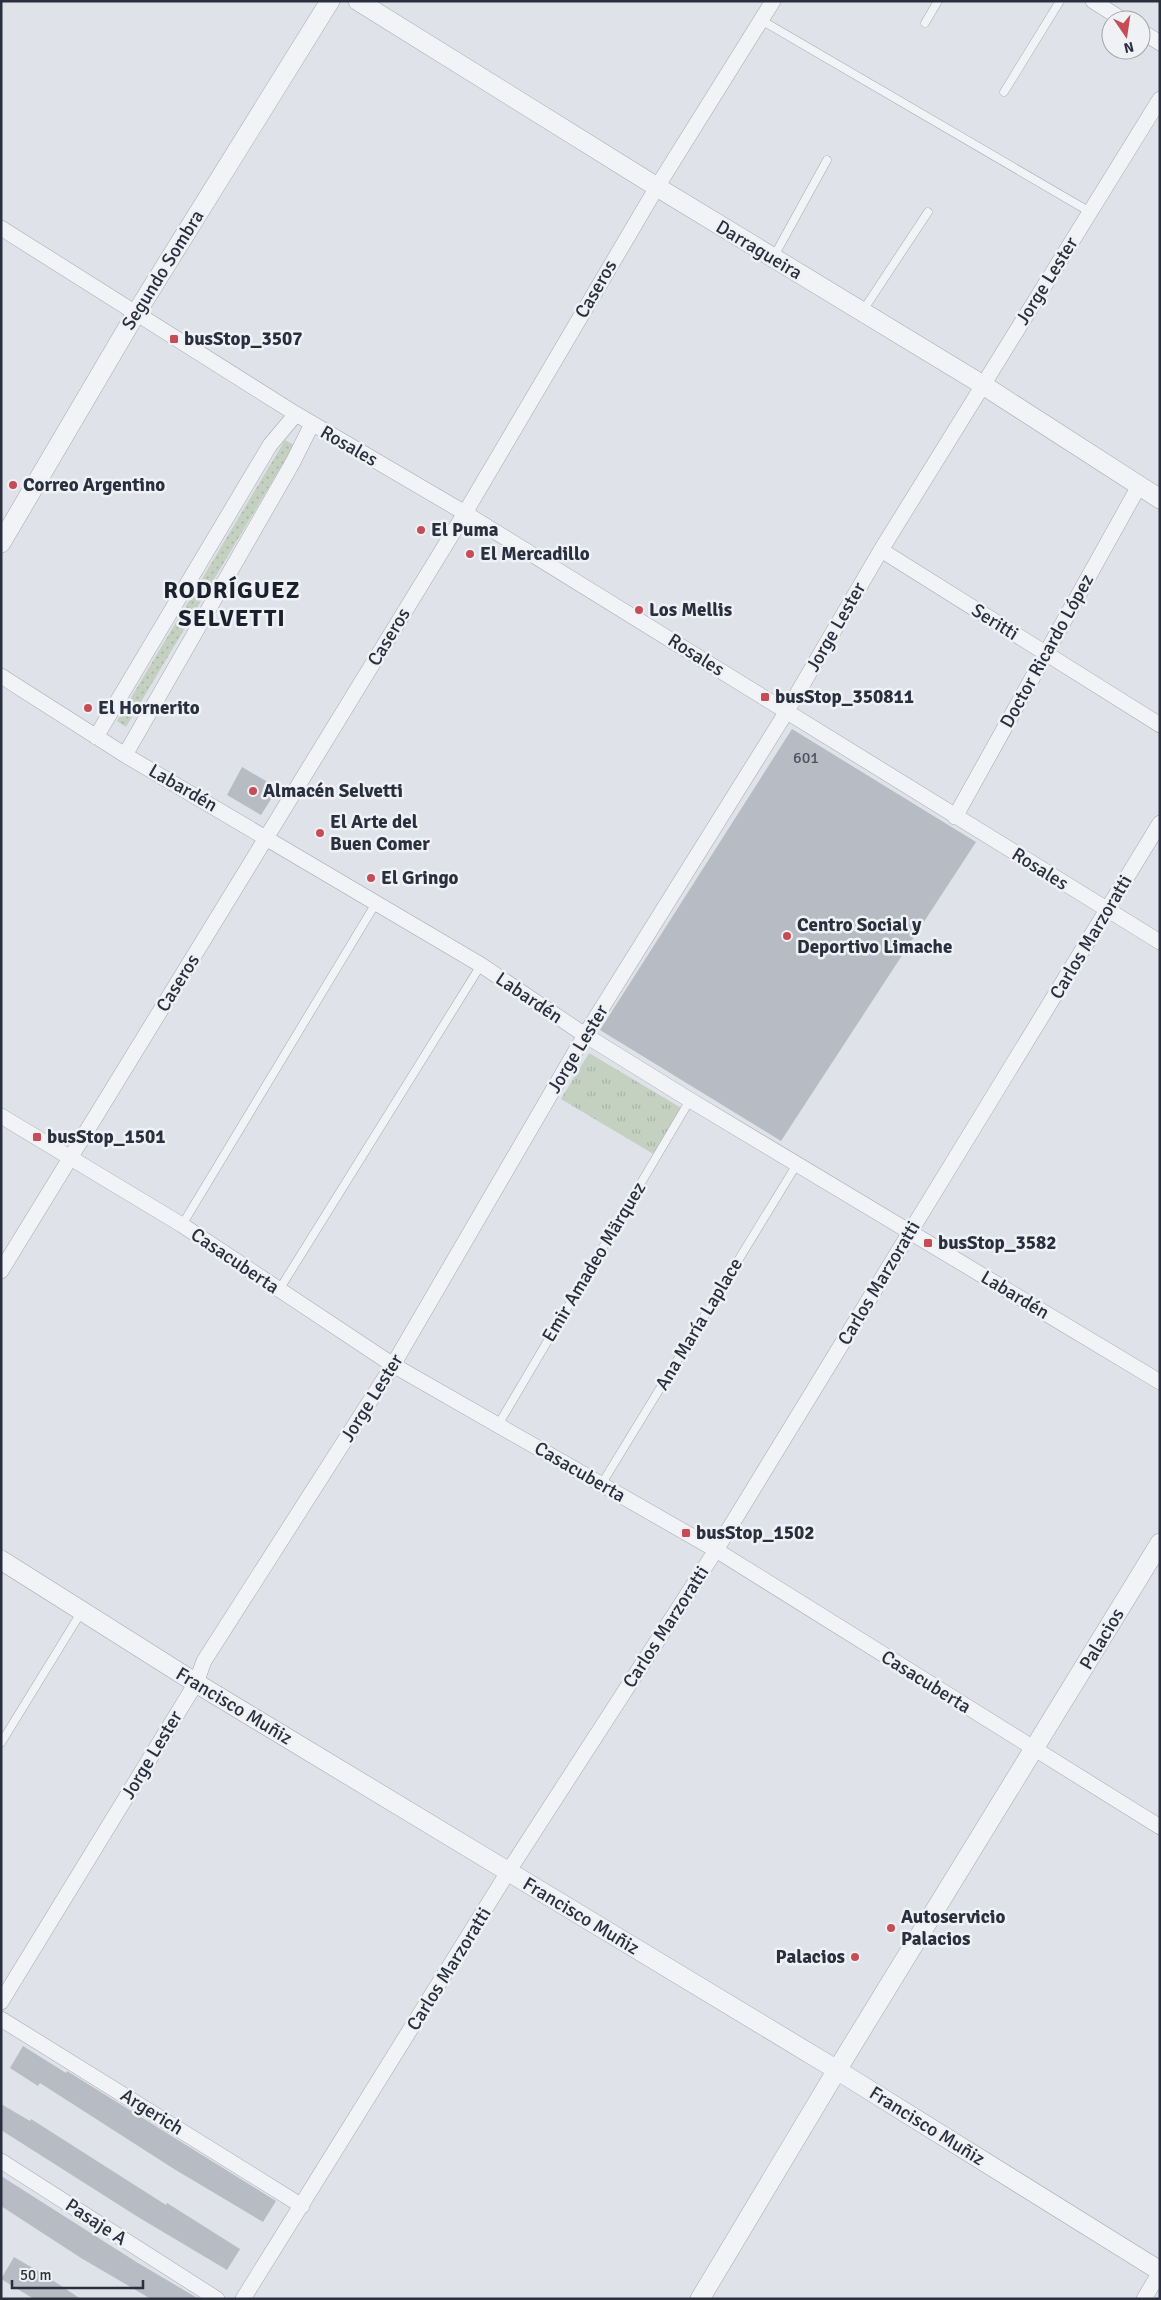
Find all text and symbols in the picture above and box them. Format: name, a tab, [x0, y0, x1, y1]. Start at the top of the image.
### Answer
north arrow	[1101, 10, 1151, 60]
text: N	[1122, 38, 1135, 57]
street label: Segundo Sombra	[117, 206, 209, 334]
street label: Darragueira	[711, 215, 807, 285]
street label: Jorge Lester	[1011, 233, 1083, 329]
street label: Caseros	[570, 255, 622, 323]
place label: busStop_3507	[184, 327, 302, 351]
marker: busStop_3507	[168, 333, 180, 345]
street label: Rosales	[316, 420, 382, 472]
place label: Correo Argentino	[23, 473, 165, 497]
marker: Correo Argentino	[7, 479, 19, 491]
place label: El Puma	[431, 518, 499, 542]
marker: El Puma	[415, 524, 427, 536]
place label: El Mercadillo	[480, 542, 590, 566]
marker: El Mercadillo	[464, 548, 476, 560]
street label: Doctor Ricardo López	[995, 570, 1099, 732]
district label: RODRÍGUEZ SELVETTI	[163, 575, 301, 633]
street label: Jorge Lester	[801, 578, 871, 676]
place label: Los Mellis	[649, 598, 732, 622]
street label: Seritti	[967, 598, 1023, 646]
street label: Caseros	[362, 604, 416, 670]
marker: Los Mellis	[633, 604, 645, 616]
street label: Rosales	[663, 628, 729, 682]
place label: busStop_350811	[775, 685, 914, 709]
marker: busStop_350811	[759, 691, 771, 703]
place label: El Hornerito	[98, 696, 200, 720]
marker: El Hornerito	[82, 702, 94, 714]
house number: 601	[793, 748, 819, 768]
street label: Labardén	[144, 759, 222, 817]
place label: Almacén Selvetti	[263, 779, 403, 803]
marker: Almacén Selvetti	[247, 785, 259, 797]
place label: El Arte del Buen Comer	[330, 810, 430, 856]
marker: El Arte del Buen Comer	[314, 827, 326, 839]
street label: Rosales	[1007, 842, 1073, 896]
place label: El Gringo	[381, 866, 459, 890]
street label: Carlos Marzoratti	[1044, 870, 1138, 1004]
marker: El Gringo	[365, 872, 377, 884]
place label: Centro Social y Deportivo Limache	[797, 913, 952, 959]
marker: Centro Social y Deportivo Limache	[781, 930, 793, 942]
street label: Caseros	[151, 950, 205, 1016]
street label: Labardén	[491, 967, 567, 1029]
street label: Jorge Lester	[542, 1000, 614, 1098]
place label: busStop_1501	[47, 1125, 165, 1149]
marker: busStop_1501	[31, 1131, 43, 1143]
street label: Emir Amadeo Märquez	[537, 1178, 651, 1346]
street label: Carlos Marzoratti	[832, 1216, 926, 1350]
street label: Casacuberta	[186, 1223, 284, 1299]
place label: busStop_3582	[938, 1231, 1056, 1255]
marker: busStop_3582	[922, 1237, 934, 1249]
street label: Ana María Laplace	[650, 1254, 748, 1394]
street label: Labardén	[976, 1265, 1054, 1325]
street label: Jorge Lester	[336, 1350, 408, 1446]
street label: Casacuberta	[530, 1436, 630, 1508]
place label: busStop_1502	[696, 1521, 814, 1545]
marker: busStop_1502	[680, 1527, 692, 1539]
street label: Carlos Marzoratti	[618, 1561, 714, 1693]
street label: Palacios	[1074, 1604, 1130, 1674]
street label: Casacuberta	[877, 1645, 975, 1719]
street label: Francisco Muñiz	[171, 1662, 297, 1750]
street label: Jorge Lester	[116, 1706, 188, 1804]
street label: Francisco Muñiz	[518, 1872, 644, 1960]
street label: Carlos Marzoratti	[402, 1903, 496, 2035]
place label: Autoservicio Palacios	[901, 1905, 1006, 1951]
marker: Autoservicio Palacios	[885, 1922, 897, 1934]
place label: Palacios	[776, 1945, 845, 1969]
marker: Palacios	[849, 1951, 861, 1963]
street label: Francisco Muñiz	[865, 2081, 989, 2171]
street label: Argerich	[116, 2083, 188, 2141]
street label: Pasaje A	[61, 2193, 132, 2251]
scale bar	[12, 2258, 144, 2290]
text: 50 m	[20, 2266, 51, 2284]

